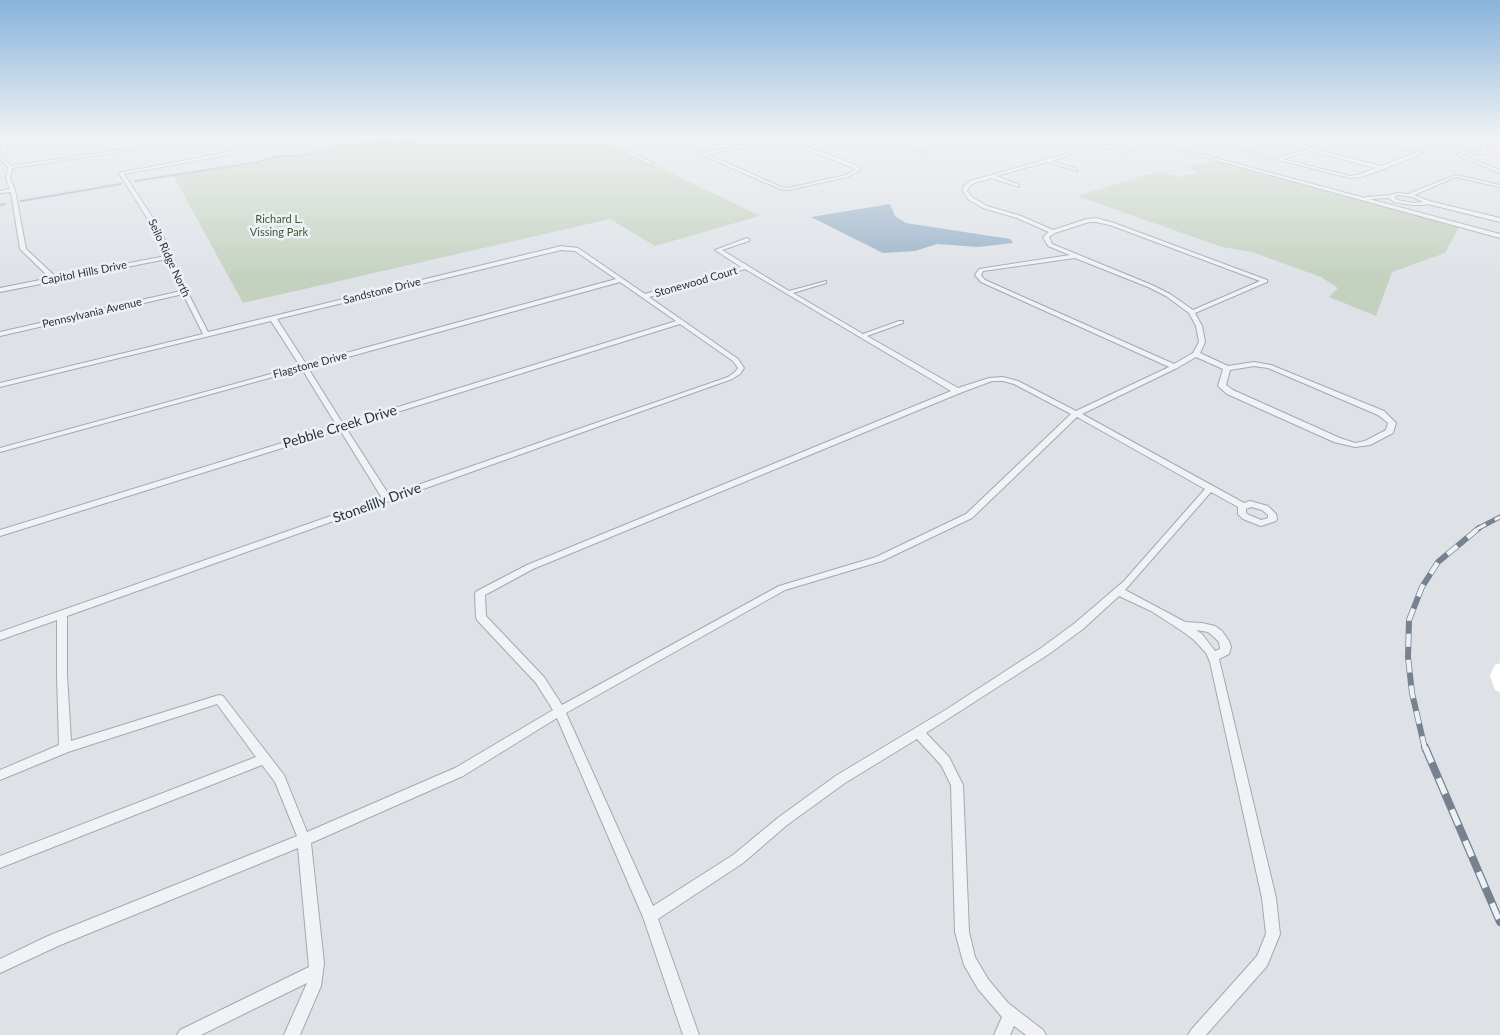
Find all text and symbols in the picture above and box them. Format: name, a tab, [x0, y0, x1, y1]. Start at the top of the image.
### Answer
park label: Richard L. Vissing Park	[250, 212, 308, 238]
street label: Seilo Ridge North	[145, 217, 193, 299]
street label: Capitol Hills Drive	[40, 258, 128, 288]
street label: Stonewood Court	[653, 264, 739, 300]
street label: Sandstone Drive	[342, 275, 422, 307]
street label: Pennsylvania Avenue	[41, 295, 143, 331]
street label: Flagstone Drive	[272, 349, 348, 381]
street label: Pebble Creek Drive	[281, 402, 399, 452]
street label: Stonelilly Drive	[330, 479, 424, 527]

